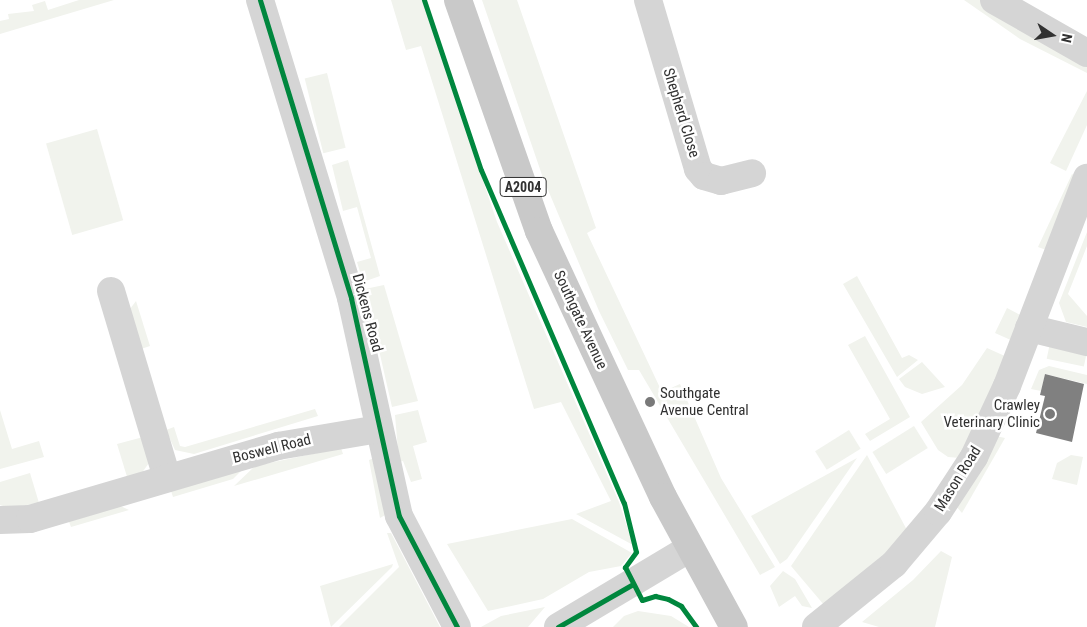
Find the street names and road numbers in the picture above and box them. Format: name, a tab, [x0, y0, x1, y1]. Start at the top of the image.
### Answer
street label: Shepherd Close	[659, 66, 703, 160]
road number: A2004	[499, 176, 547, 198]
street label: Southgate Avenue	[549, 268, 611, 372]
street label: Dickens Road	[348, 272, 386, 354]
street label: Boswell Road	[231, 431, 313, 467]
street label: Mason Road	[931, 443, 985, 515]

